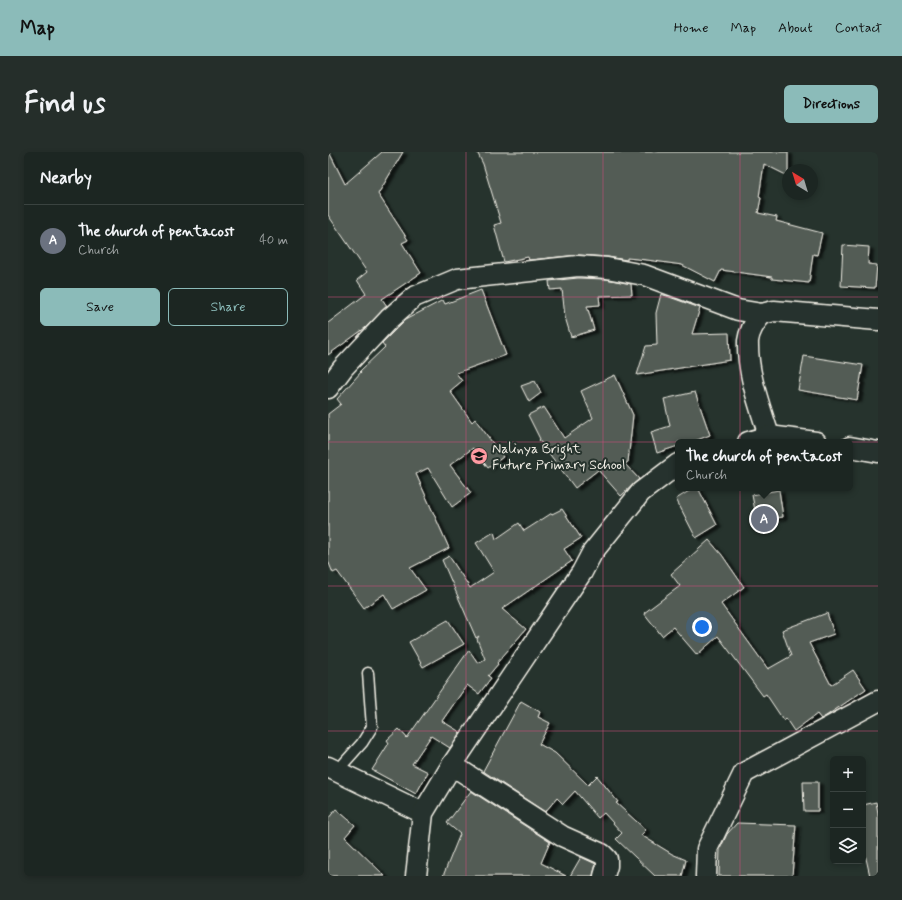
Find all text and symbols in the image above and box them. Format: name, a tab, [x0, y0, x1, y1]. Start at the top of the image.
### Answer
text: Map	[20, 16, 55, 41]
text: Home	[674, 19, 708, 37]
text: Map	[730, 19, 756, 37]
text: About	[778, 19, 813, 37]
text: Contact	[835, 19, 882, 37]
button: Directions	[784, 85, 878, 123]
text: Find us	[24, 86, 105, 123]
north arrow	[782, 164, 818, 200]
text: Nearby	[40, 167, 92, 189]
text: The church of pentacost	[78, 222, 234, 242]
text: A	[49, 232, 57, 249]
text: 40 m	[259, 232, 288, 249]
text: Church	[78, 242, 119, 259]
button: Save	[40, 288, 160, 326]
button: Share	[168, 288, 288, 326]
popup	[675, 439, 853, 491]
place label: Nalinya Bright Future Primary School	[492, 440, 625, 474]
school or university icon: Nalinya Bright Future Primary School	[469, 446, 489, 466]
text: The church of pentacost	[686, 447, 842, 467]
text: Church	[686, 467, 727, 484]
pin: A	[751, 504, 777, 534]
your location	[692, 617, 712, 637]
map controls	[830, 756, 866, 864]
button: +	[830, 756, 866, 792]
button: −	[830, 792, 866, 828]
button: layers	[830, 828, 866, 864]

